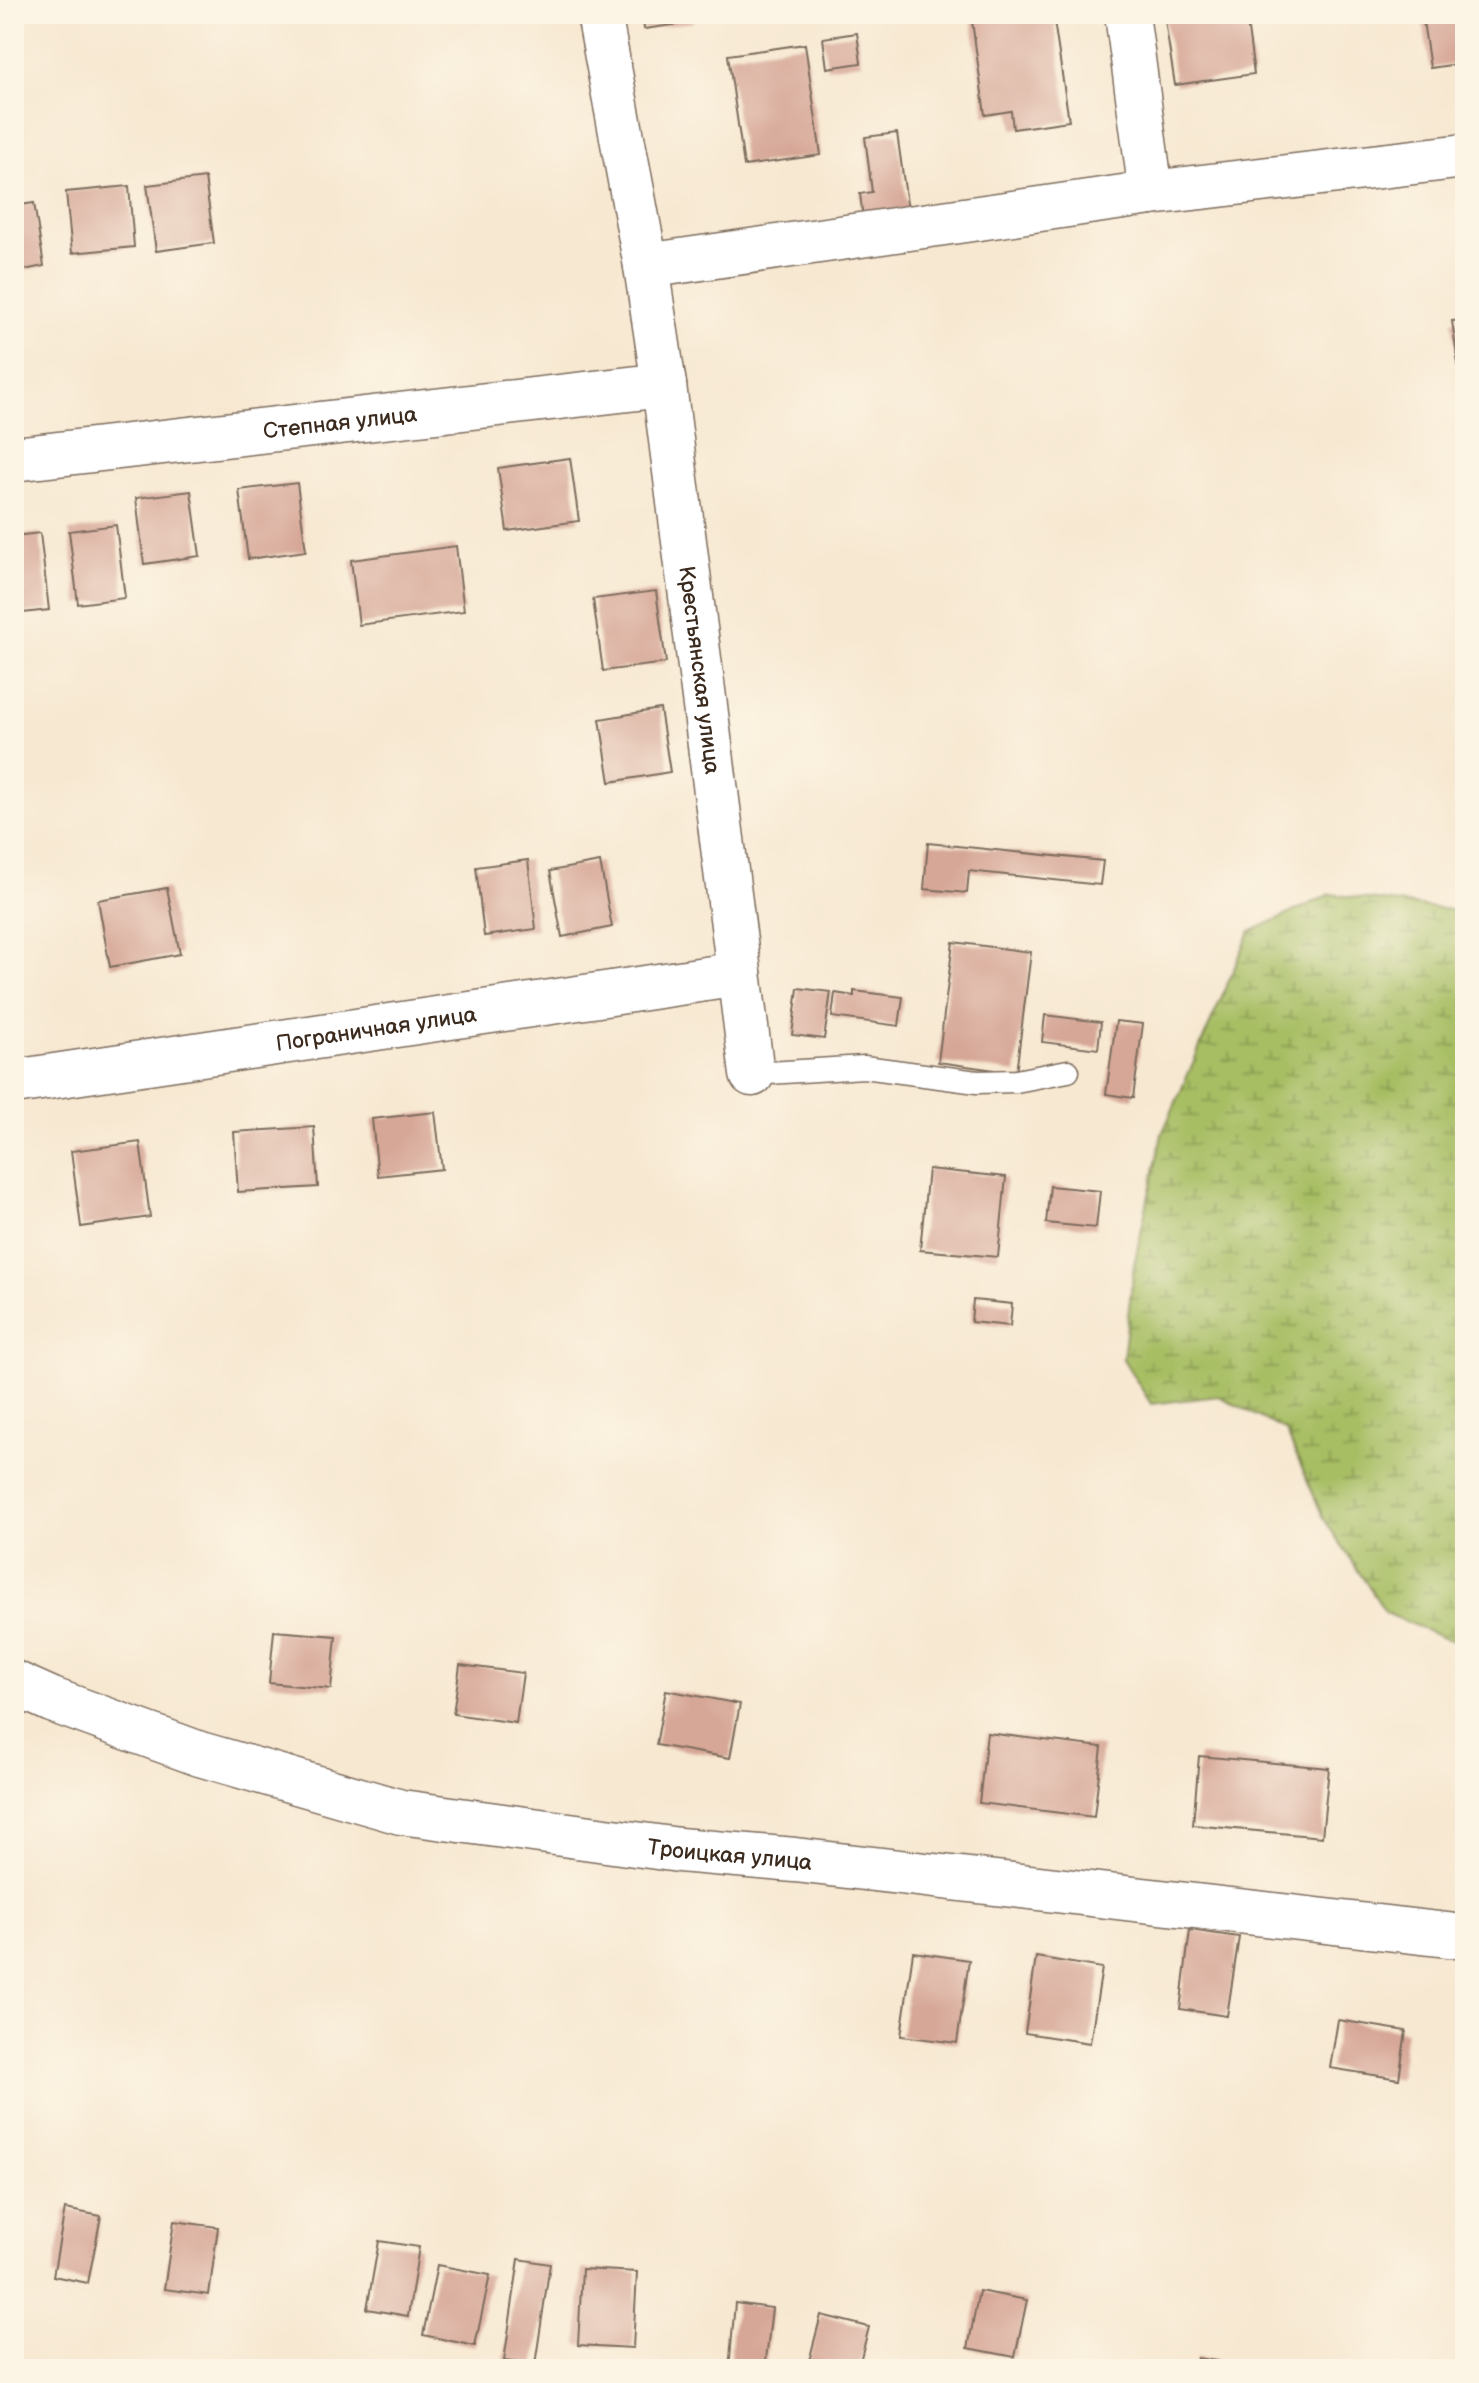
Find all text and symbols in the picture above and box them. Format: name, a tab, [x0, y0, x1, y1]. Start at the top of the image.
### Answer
street label: Степная улица	[262, 401, 418, 446]
street label: Крестьянская улица	[672, 564, 726, 776]
street label: Пограничная улица	[274, 1001, 478, 1058]
street label: Троицкая улица	[646, 1834, 814, 1877]

